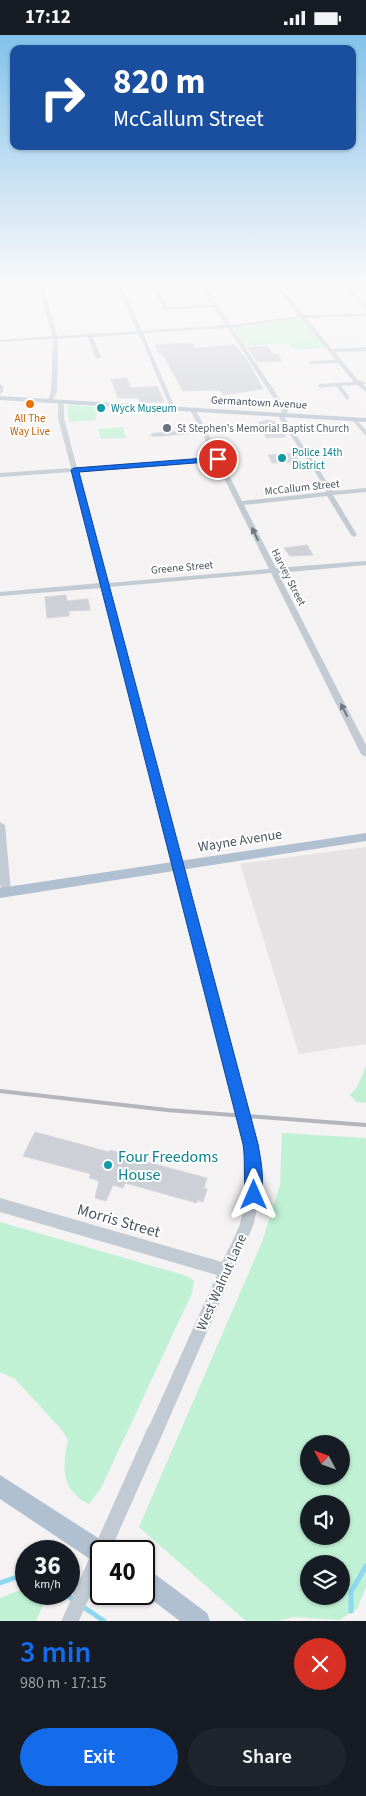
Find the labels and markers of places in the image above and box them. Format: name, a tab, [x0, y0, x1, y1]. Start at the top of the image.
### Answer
marker: All The Way Live	[24, 398, 36, 410]
place label: Wyck Museum	[111, 401, 177, 416]
marker: Wyck Museum	[95, 402, 107, 414]
place label: All The Way Live	[10, 411, 51, 439]
place label: St Stephen's Memorial Baptist Church	[177, 421, 349, 436]
marker: St Stephen's Memorial Baptist Church	[161, 422, 173, 434]
pin	[197, 438, 239, 480]
place label: Police 14th District	[292, 445, 343, 473]
marker: Police 14th District	[276, 452, 288, 464]
place label: Four Freedoms House	[118, 1146, 218, 1186]
marker: Four Freedoms House	[102, 1159, 114, 1171]

